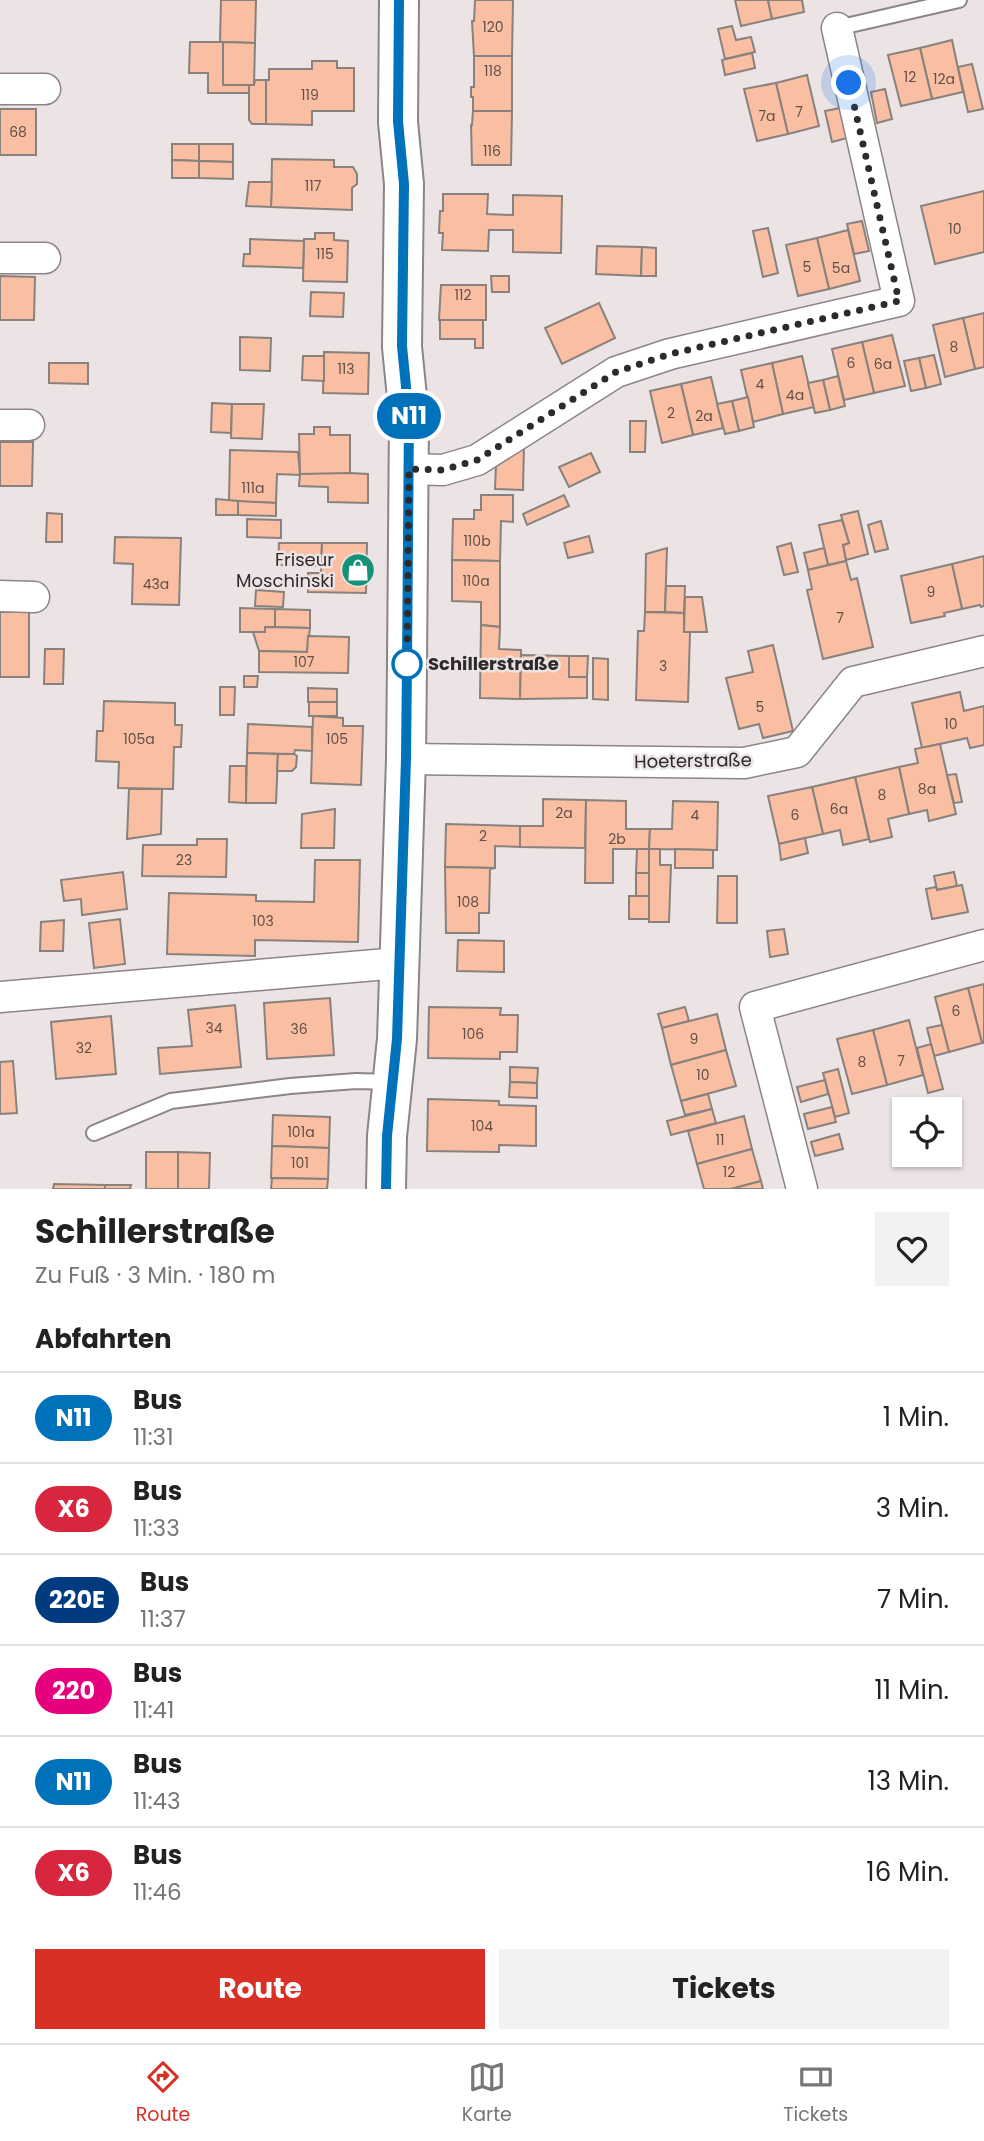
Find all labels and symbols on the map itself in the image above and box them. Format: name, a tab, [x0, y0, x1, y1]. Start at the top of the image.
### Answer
house number: 120	[482, 17, 504, 37]
house number: 118	[484, 61, 502, 81]
your location	[831, 65, 866, 100]
house number: 12	[904, 67, 916, 87]
house number: 12a	[933, 69, 955, 89]
house number: 119	[301, 85, 319, 105]
house number: 7	[795, 102, 803, 122]
house number: 7a	[758, 106, 776, 126]
house number: 68	[9, 122, 27, 142]
house number: 116	[483, 141, 501, 161]
house number: 117	[305, 176, 322, 196]
house number: 10	[948, 219, 962, 239]
house number: 115	[316, 244, 334, 264]
house number: 5	[803, 257, 811, 277]
house number: 5a	[832, 258, 850, 278]
house number: 112	[454, 285, 472, 305]
house number: 8	[950, 337, 959, 357]
house number: 6	[847, 353, 856, 373]
house number: 6a	[874, 354, 892, 374]
house number: 113	[337, 359, 355, 379]
house number: 4	[756, 374, 765, 394]
house number: 4a	[786, 385, 804, 405]
line badge: N11	[369, 393, 449, 439]
house number: 2	[667, 403, 675, 423]
house number: 2a	[695, 406, 713, 426]
house number: 111a	[242, 478, 264, 498]
house number: 110b	[463, 531, 491, 551]
place label: Friseur Moschinski	[236, 547, 334, 593]
shop icon: Friseur Moschinski	[339, 551, 377, 589]
house number: 110a	[462, 571, 490, 591]
house number: 43a	[143, 574, 169, 594]
house number: 9	[927, 582, 935, 602]
house number: 7	[836, 608, 844, 628]
marker: Schillerstraße	[392, 649, 422, 679]
place label: Schillerstraße	[428, 651, 559, 676]
house number: 107	[294, 652, 315, 672]
house number: 3	[659, 656, 667, 676]
house number: 5	[756, 697, 764, 717]
house number: 10	[944, 714, 958, 734]
house number: 105a	[123, 729, 155, 749]
house number: 105	[326, 729, 348, 749]
street label: Hoeterstraße	[634, 747, 752, 774]
house number: 8a	[918, 779, 936, 799]
house number: 8	[878, 785, 887, 805]
house number: 6a	[830, 799, 848, 819]
house number: 2a	[555, 803, 573, 823]
house number: 4	[691, 805, 700, 825]
house number: 6	[791, 805, 800, 825]
house number: 2	[479, 826, 487, 846]
house number: 2b	[608, 829, 626, 849]
house number: 23	[176, 850, 192, 870]
house number: 108	[457, 892, 479, 912]
house number: 103	[252, 911, 274, 931]
house number: 6	[952, 1001, 961, 1021]
house number: 34	[205, 1018, 223, 1038]
house number: 36	[290, 1019, 308, 1039]
house number: 106	[462, 1024, 484, 1044]
house number: 9	[690, 1029, 698, 1049]
house number: 32	[76, 1038, 92, 1058]
house number: 7	[897, 1051, 905, 1071]
house number: 8	[858, 1052, 867, 1072]
house number: 10	[696, 1065, 710, 1085]
house number: 104	[471, 1116, 493, 1136]
house number: 101a	[287, 1122, 315, 1142]
house number: 11	[716, 1130, 724, 1150]
house number: 101	[291, 1153, 309, 1173]
house number: 12	[723, 1162, 735, 1182]

